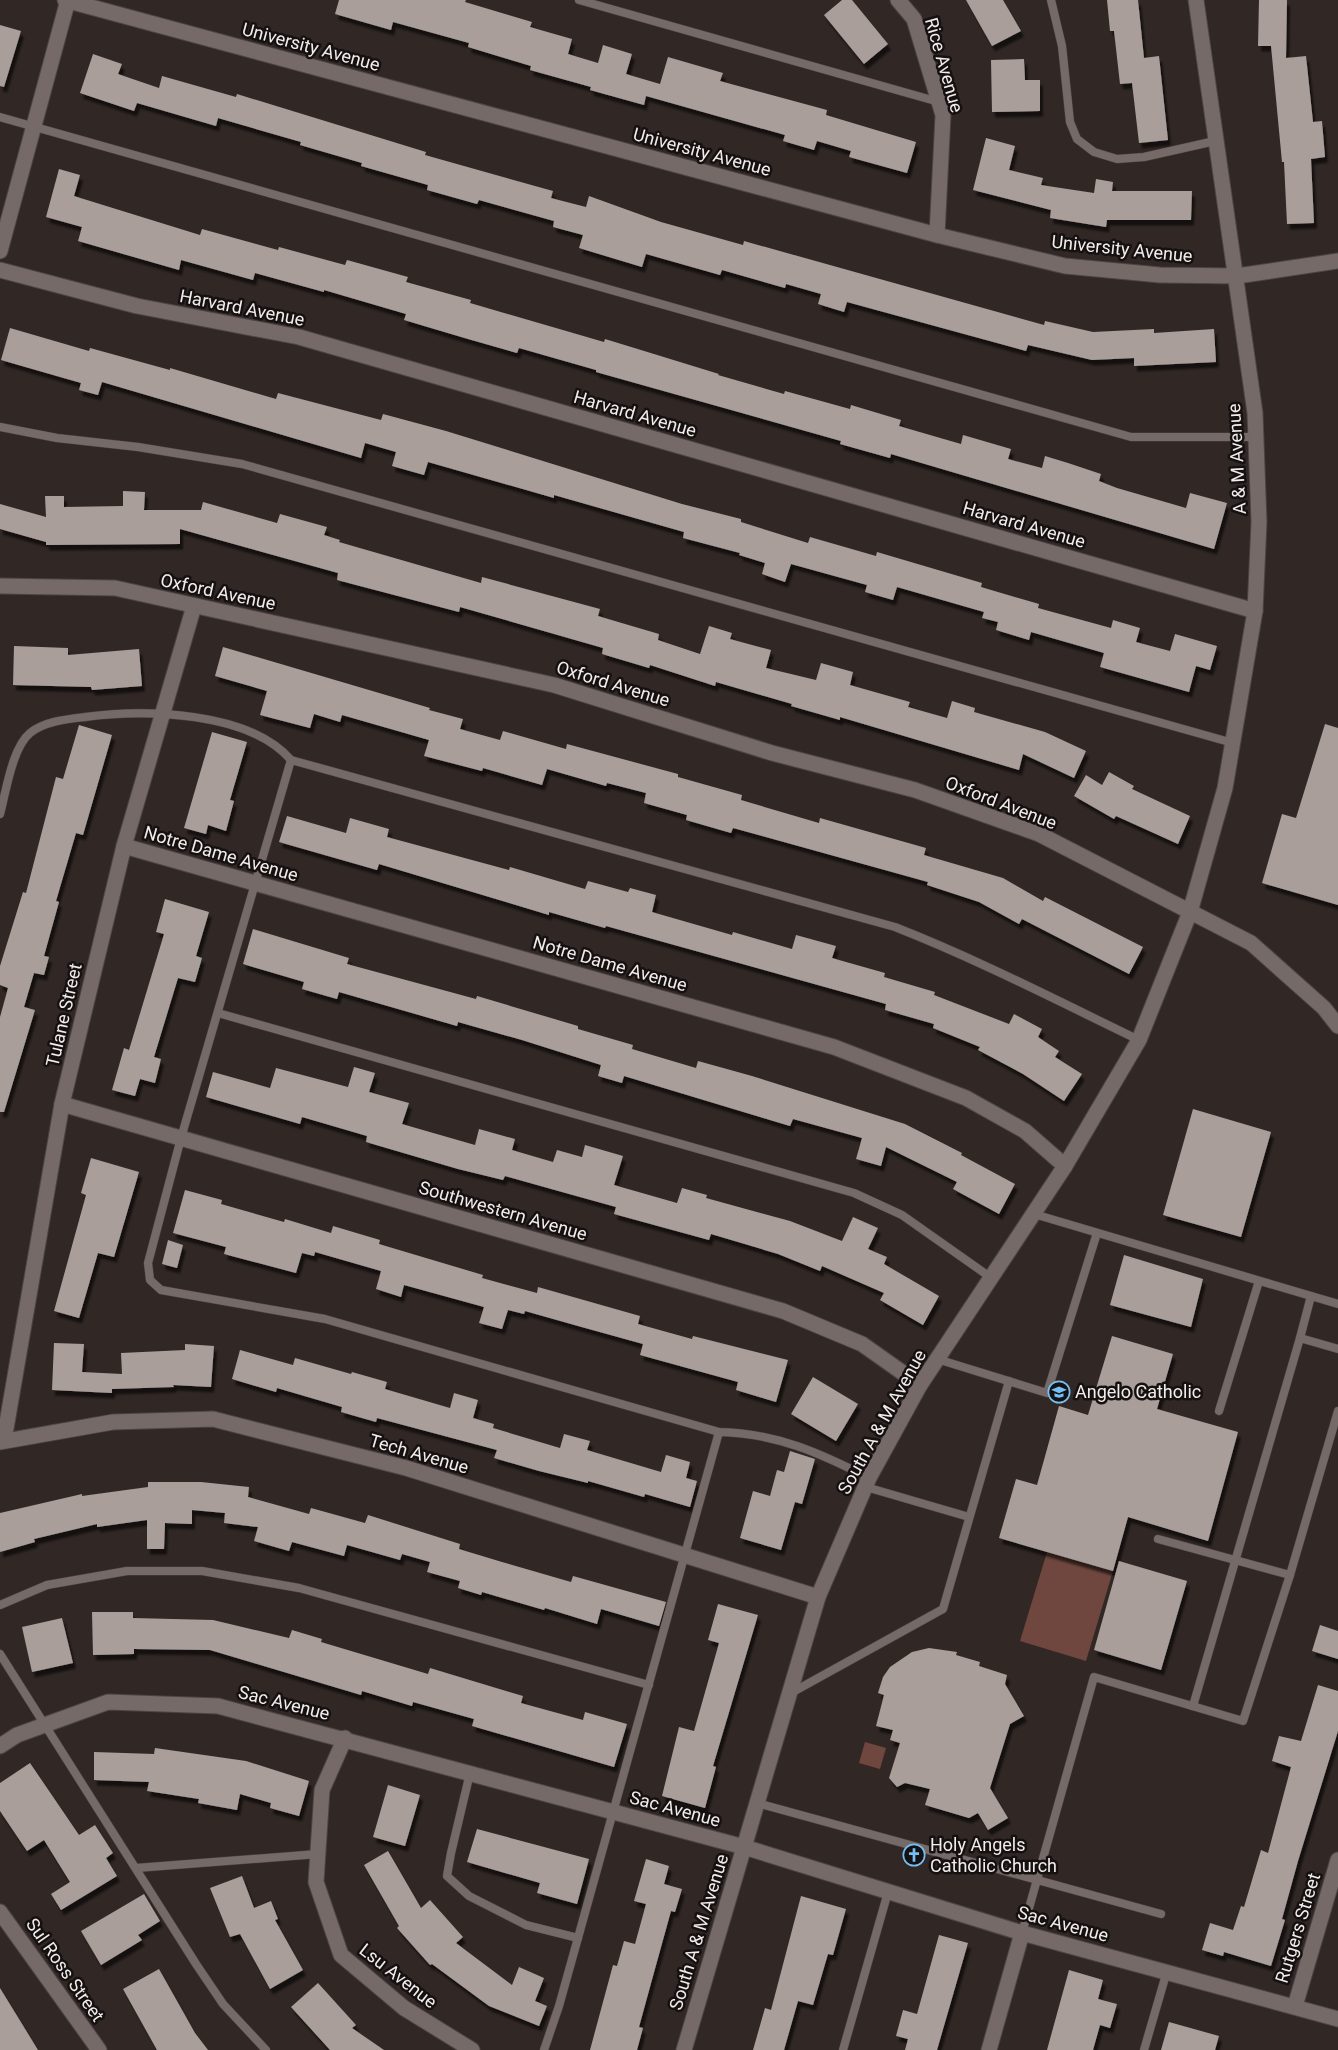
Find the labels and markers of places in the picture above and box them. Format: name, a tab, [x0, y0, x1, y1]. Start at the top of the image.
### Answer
school or university icon: Angelo Catholic	[1047, 1380, 1071, 1404]
place label: Angelo Catholic	[1075, 1381, 1201, 1402]
place label: Holy Angels Catholic Church	[930, 1834, 1057, 1876]
church icon: Holy Angels Catholic Church	[902, 1843, 926, 1867]

